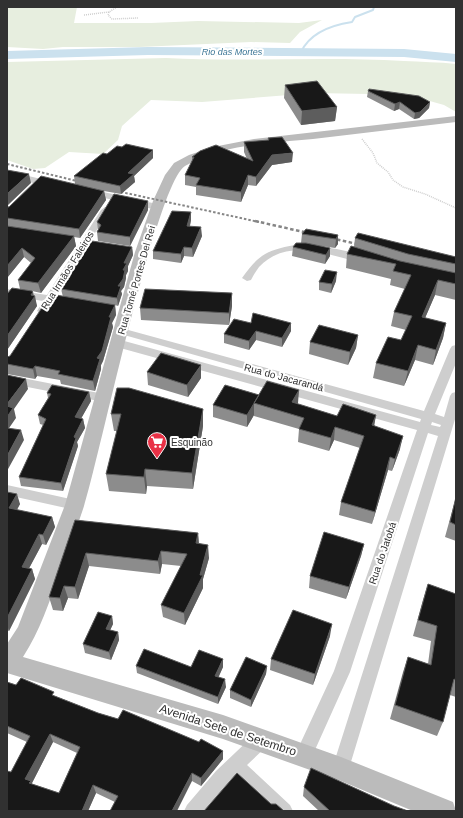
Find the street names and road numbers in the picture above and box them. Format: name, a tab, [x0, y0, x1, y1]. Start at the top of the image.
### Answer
street label: Rua Tomé Portes Del Rei	[116, 224, 157, 336]
street label: Rua Irmãos Faleiros	[39, 229, 96, 311]
street label: Rua do Jacarandá	[243, 362, 325, 393]
street label: Rua do Jatobá	[367, 520, 398, 586]
street label: Avenida Sete de Setembro	[158, 701, 299, 759]

